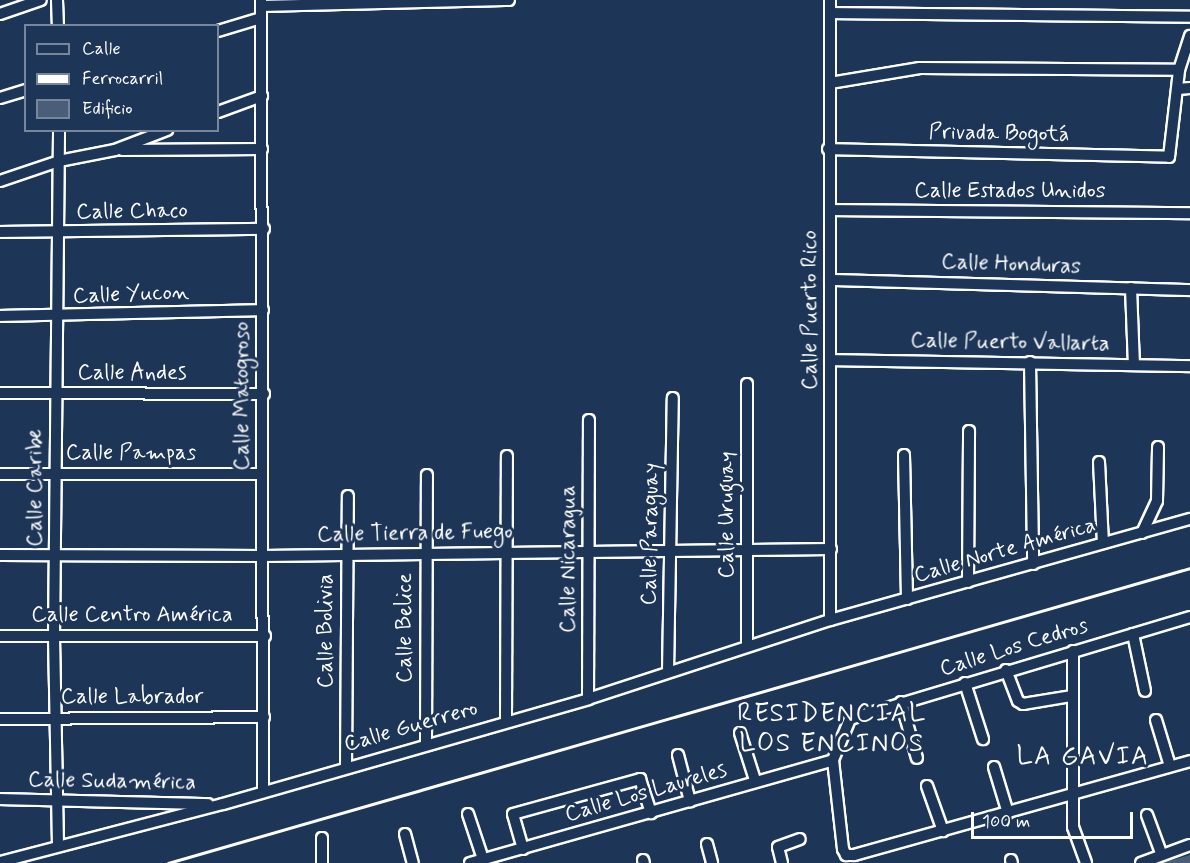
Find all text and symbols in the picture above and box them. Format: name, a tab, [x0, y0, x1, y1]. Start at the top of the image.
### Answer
legend	[24, 24, 219, 132]
text: Calle	[82, 37, 121, 61]
text: Ferrocarril	[82, 67, 163, 91]
text: Edificio	[82, 97, 133, 121]
street label: Privada Bogotá	[930, 120, 1068, 148]
street label: Calle Estados Unidos	[917, 179, 1103, 205]
street label: Calle Chaco	[77, 198, 187, 226]
street label: Calle Puerto Rico	[798, 232, 824, 388]
street label: Calle Honduras	[940, 249, 1082, 281]
street label: Calle Yucon	[74, 280, 188, 310]
street label: Calle Matogroso	[230, 323, 256, 469]
street label: Calle Puerto Vallarta	[913, 328, 1107, 358]
street label: Calle Andes	[78, 361, 186, 387]
street label: Calle Caribe	[23, 430, 49, 546]
street label: Calle Pampas	[68, 441, 194, 467]
street label: Calle Uruguay	[715, 451, 741, 579]
street label: Calle Paraguay	[637, 463, 665, 605]
street label: Calle Nicaragua	[556, 486, 582, 632]
street label: Calle Norte América	[911, 512, 1099, 590]
street label: Calle Tierra de Fuego	[318, 519, 512, 549]
street label: Calle Bolivia	[314, 573, 340, 689]
street label: Calle Belice	[393, 573, 419, 683]
street label: Calle Centro América	[31, 603, 233, 629]
street label: Calle Los Cedros	[935, 612, 1093, 684]
street label: Calle Labrador	[62, 685, 202, 711]
street label: Calle Guerrero	[343, 696, 479, 758]
district label: RESIDENCIAL LOS ENCINOS	[738, 699, 926, 760]
district label: LA GAVIA	[1016, 742, 1150, 774]
street label: Calle Los Laureles	[562, 757, 730, 829]
street label: Calle Sudamérica	[29, 767, 195, 797]
scale bar	[974, 800, 1136, 838]
text: 100 m	[982, 810, 1030, 834]

